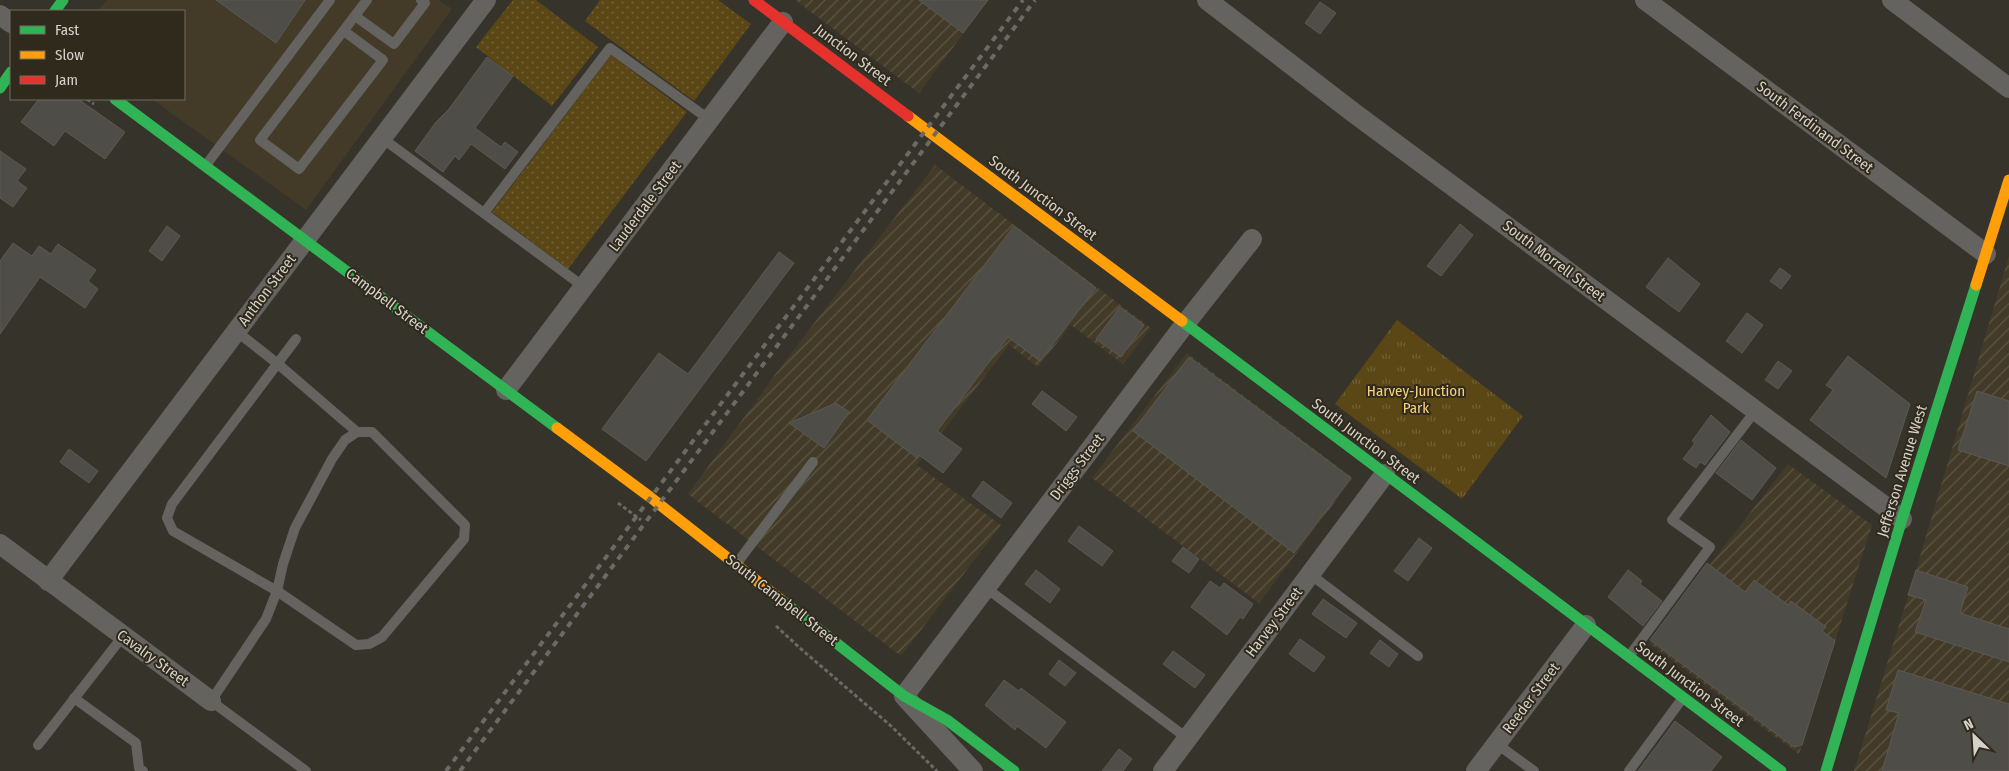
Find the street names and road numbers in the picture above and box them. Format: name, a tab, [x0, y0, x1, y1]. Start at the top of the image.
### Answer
street label: Junction Street	[811, 20, 895, 90]
street label: South Ferdinand Street	[1753, 77, 1877, 177]
street label: South Junction Street	[985, 151, 1101, 245]
street label: Lauderdale Street	[605, 157, 685, 255]
street label: South Morrell Street	[1499, 217, 1609, 306]
street label: Anthon Street	[234, 251, 300, 329]
street label: Campbell Street	[342, 264, 432, 338]
street label: South Junction Street	[1308, 394, 1424, 488]
street label: Jefferson Avenue West	[1873, 403, 1931, 539]
street label: Driggs Street	[1046, 430, 1108, 504]
street label: South Campbell Street	[722, 551, 842, 649]
street label: Harvey Street	[1242, 583, 1306, 660]
street label: Cavalry Street	[114, 626, 193, 690]
street label: South Junction Street	[1632, 637, 1748, 731]
street label: Reeder Street	[1499, 659, 1563, 737]

